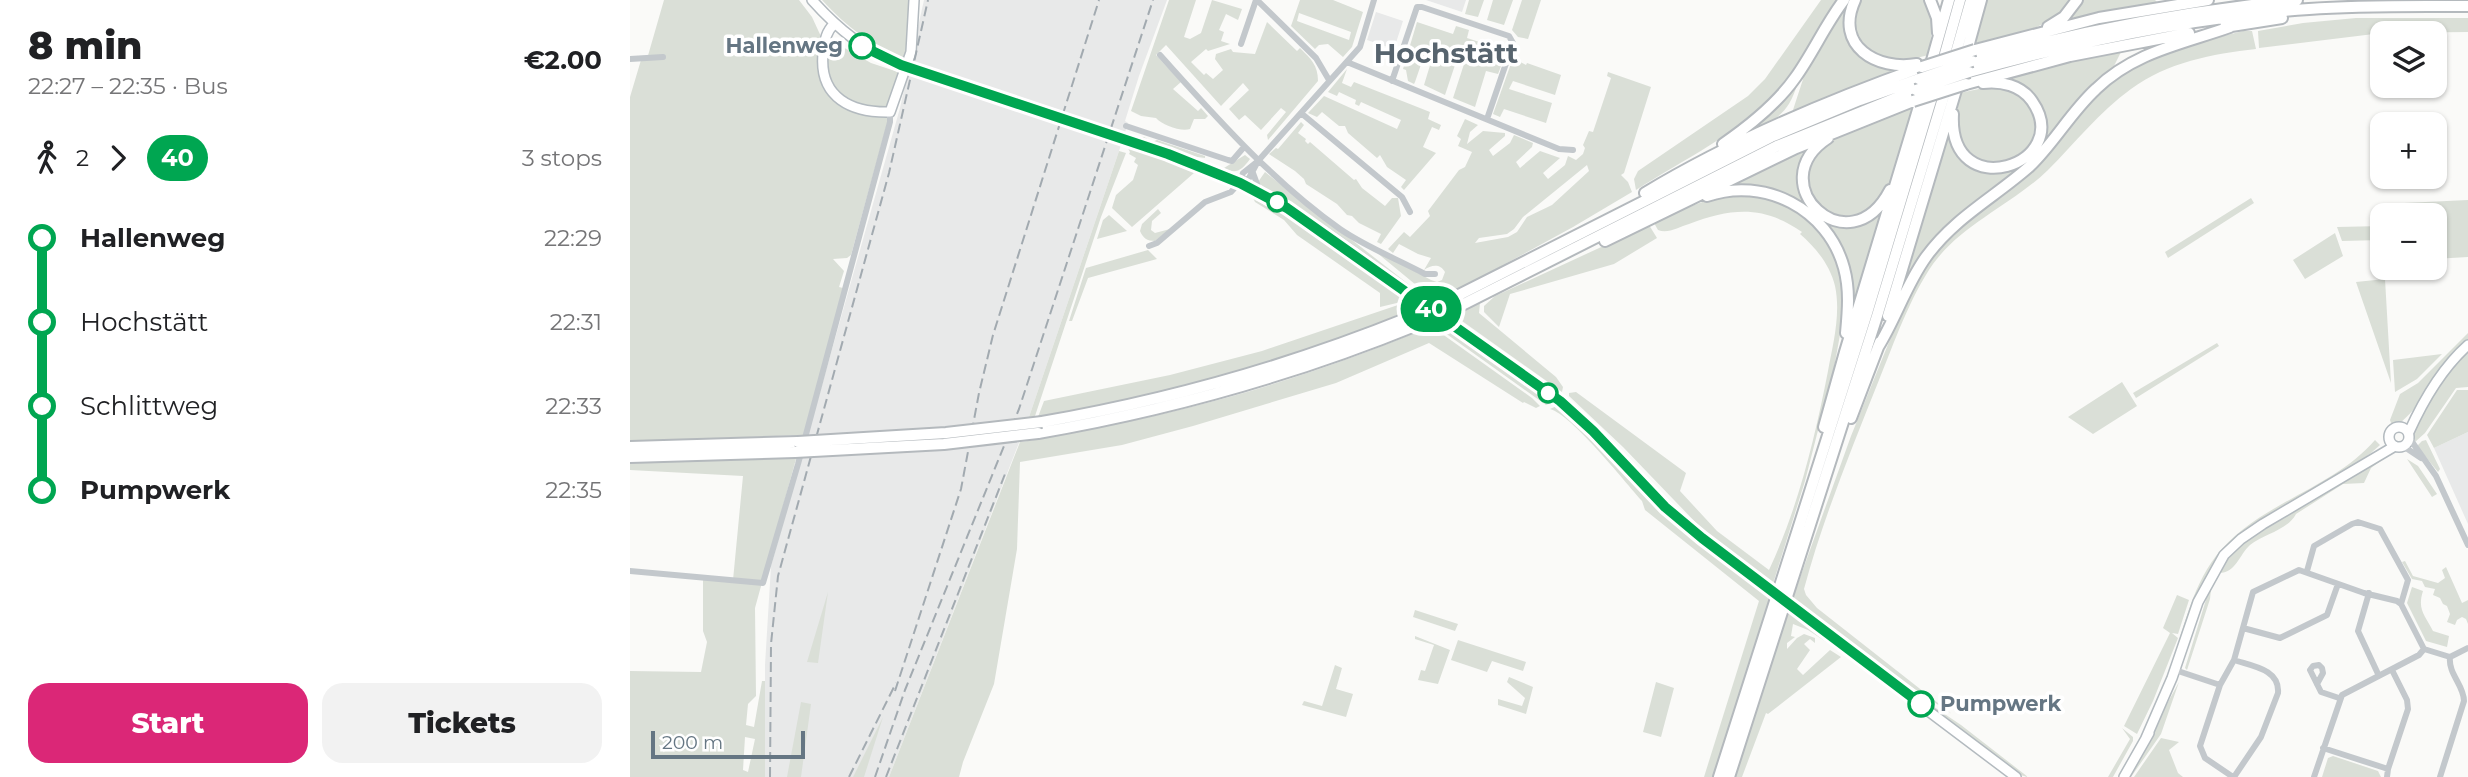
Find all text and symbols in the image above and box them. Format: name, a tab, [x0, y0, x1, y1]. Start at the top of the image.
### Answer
map controls	[2370, 21, 2447, 280]
button: layers	[2370, 21, 2447, 98]
text: 8 min	[28, 22, 143, 69]
place label: Hallenweg	[726, 33, 843, 58]
marker: Hallenweg	[849, 33, 875, 59]
district label: Hochstätt	[1374, 36, 1518, 70]
text: €2.00	[524, 44, 602, 76]
text: 22:27 – 22:35 · Bus	[28, 72, 228, 100]
button: +	[2370, 112, 2447, 189]
icon: walk	[28, 139, 66, 177]
icon: forward	[99, 139, 137, 177]
text: 40	[161, 143, 194, 172]
text: 2	[76, 144, 89, 172]
text: 3 stops	[522, 144, 602, 172]
unlabelled marker	[1267, 192, 1287, 212]
button: −	[2370, 203, 2447, 280]
text: Hallenweg	[80, 222, 225, 254]
text: 22:29	[544, 224, 602, 252]
line badge: 40	[1400, 286, 1462, 332]
text: 40	[1415, 294, 1447, 323]
text: Hochstätt	[80, 306, 208, 338]
text: 22:31	[550, 308, 602, 336]
unlabelled marker	[1538, 383, 1558, 403]
text: Schlittweg	[80, 390, 218, 422]
text: 22:33	[545, 392, 602, 420]
text: Pumpwerk	[80, 474, 230, 506]
text: 22:35	[545, 476, 602, 504]
button: Start	[28, 683, 308, 763]
button: Tickets	[322, 683, 602, 763]
marker: Pumpwerk	[1908, 691, 1934, 717]
place label: Pumpwerk	[1940, 691, 2062, 716]
scale bar	[651, 728, 805, 760]
text: 200 m	[662, 731, 723, 754]

